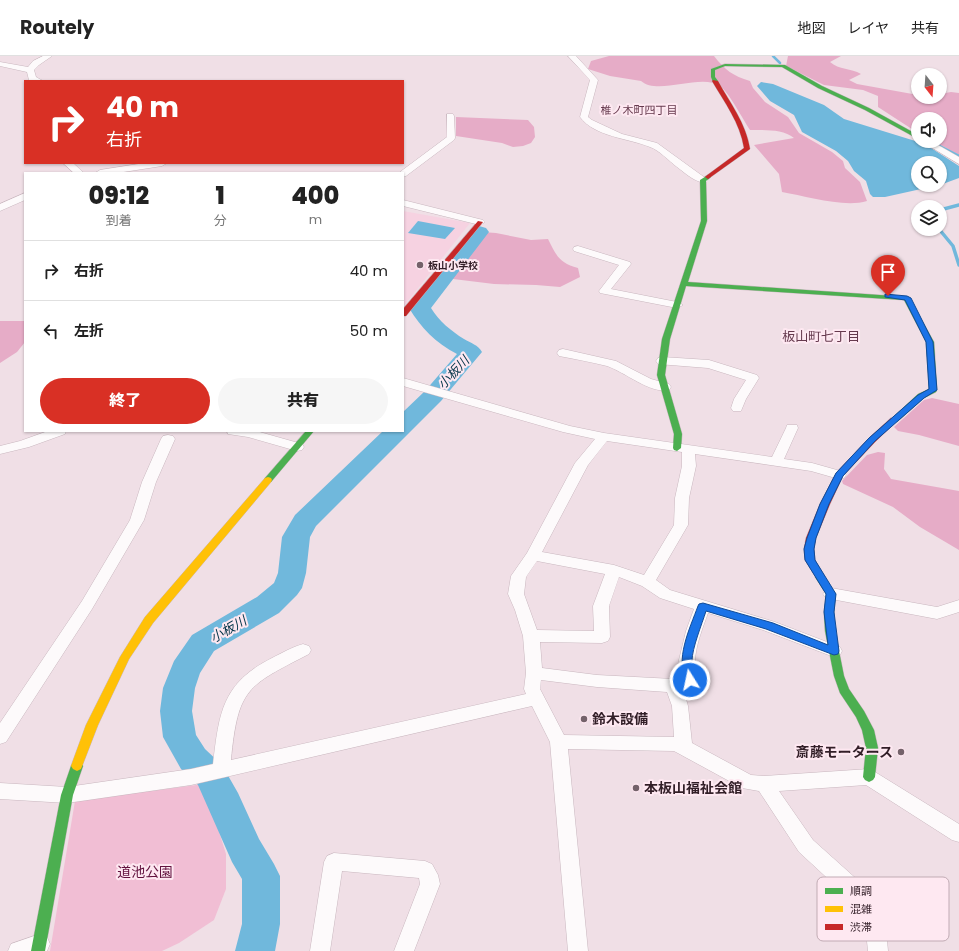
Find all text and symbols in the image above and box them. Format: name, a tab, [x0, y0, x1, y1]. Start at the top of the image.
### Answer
text: Routely	[20, 14, 94, 41]
text: 地図	[797, 18, 825, 38]
text: レイヤ	[847, 18, 889, 38]
text: 共有	[911, 18, 939, 38]
north arrow	[911, 68, 947, 104]
map controls	[911, 68, 947, 236]
text: 40 m	[106, 88, 179, 127]
icon: right	[40, 96, 92, 148]
district label: 椎ノ木町四丁目	[601, 102, 678, 118]
button: sound	[911, 112, 947, 148]
text: 右折	[106, 127, 142, 152]
button: search	[911, 156, 947, 192]
text: 09:12	[89, 179, 149, 212]
text: 1	[216, 179, 225, 212]
text: 400	[291, 179, 339, 212]
button: layers	[911, 200, 947, 236]
text: m	[309, 210, 322, 229]
text: 到着	[106, 211, 132, 230]
text: 分	[214, 211, 227, 230]
pin	[871, 255, 905, 296]
place label: 板山小学校	[428, 258, 478, 273]
icon: right	[40, 260, 62, 282]
text: 右折	[74, 260, 104, 281]
text: 40 m	[350, 260, 388, 281]
marker: 板山小学校	[415, 260, 425, 270]
icon: arrive	[877, 261, 899, 283]
icon: left	[40, 320, 62, 342]
text: 左折	[74, 320, 104, 341]
text: 50 m	[350, 320, 388, 341]
district label: 板山町七丁目	[782, 327, 860, 346]
water label: 小板川	[433, 350, 475, 393]
button: 終了	[40, 378, 210, 424]
button: 共有	[218, 378, 388, 424]
water label: 小板川	[207, 610, 252, 647]
position arrow	[669, 659, 711, 701]
place label: 鈴木設備	[592, 709, 648, 729]
marker: 鈴木設備	[579, 714, 589, 724]
place label: 斎藤モータース	[796, 742, 893, 762]
marker: 斎藤モータース	[896, 747, 906, 757]
place label: 本板山福祉会館	[644, 778, 742, 798]
marker: 本板山福祉会館	[631, 783, 641, 793]
park label: 道池公園	[117, 862, 173, 882]
legend	[817, 877, 949, 941]
text: 順調	[850, 883, 872, 899]
text: 混雑	[850, 901, 872, 917]
text: 渋滞	[850, 919, 872, 935]

